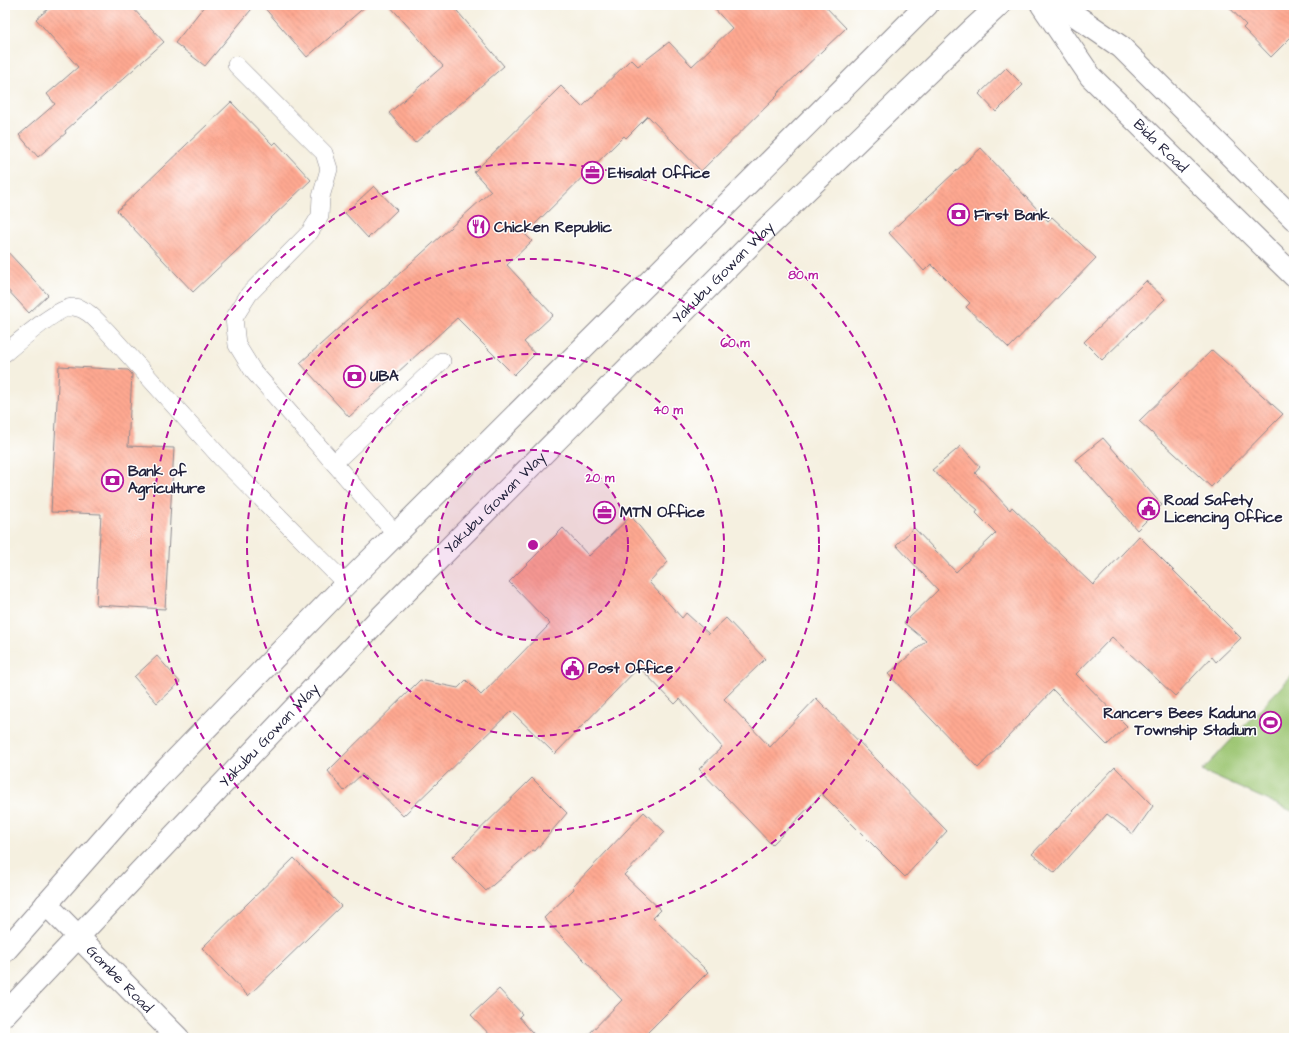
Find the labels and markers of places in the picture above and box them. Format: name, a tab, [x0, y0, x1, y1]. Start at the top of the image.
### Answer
office icon: Etisalat Office	[579, 160, 605, 186]
place label: Etisalat Office	[608, 163, 710, 184]
bank icon: First Bank	[945, 202, 971, 228]
place label: First Bank	[974, 205, 1050, 226]
restaurant icon: Chicken Republic	[466, 214, 492, 240]
place label: Chicken Republic	[494, 217, 612, 238]
bank icon: UBA	[341, 363, 367, 389]
place label: UBA	[370, 366, 399, 387]
place label: Bank of Agriculture	[128, 461, 205, 501]
bank icon: Bank of Agriculture	[99, 467, 125, 493]
place label: Road Safety Licencing Office	[1164, 490, 1283, 530]
public building icon: Road Safety Licencing Office	[1135, 496, 1161, 522]
office icon: MTN Office	[592, 499, 618, 525]
place label: MTN Office	[620, 502, 705, 523]
centre of rings	[526, 538, 540, 552]
public building icon: Post Office	[560, 655, 586, 681]
place label: Post Office	[588, 658, 673, 679]
place label: Rancers Bees Kaduna Township Stadium	[1103, 703, 1256, 741]
sports icon: Rancers Bees Kaduna Township Stadium	[1258, 709, 1284, 735]

